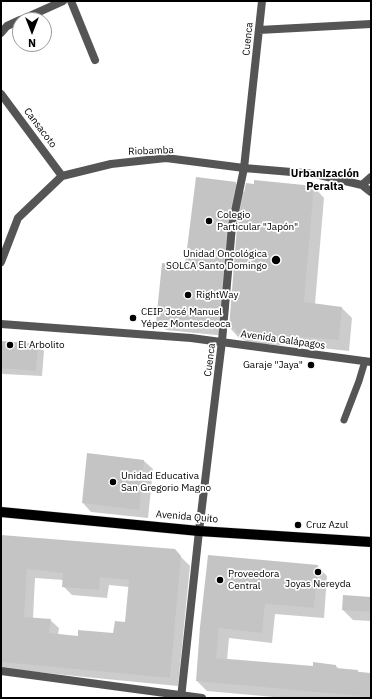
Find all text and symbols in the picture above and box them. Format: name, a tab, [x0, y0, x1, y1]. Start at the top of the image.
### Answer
north arrow	[12, 12, 52, 52]
street label: Cuenca	[240, 22, 256, 56]
text: N	[28, 36, 36, 50]
street label: Cansacoto	[21, 106, 59, 150]
street label: Riobamba	[128, 144, 174, 158]
district label: Urbanización Peralta	[291, 167, 359, 193]
place label: Colegio Particular "Japón"	[217, 209, 298, 232]
marker: Colegio Particular "Japón"	[204, 216, 214, 226]
place label: Unidad Oncológica SOLCA Santo Domingo	[166, 248, 267, 272]
marker: Unidad Oncológica SOLCA Santo Domingo	[270, 254, 282, 266]
place label: RightWay	[196, 289, 238, 301]
marker: RightWay	[183, 290, 193, 300]
place label: CEIP José Manuel Yépez Montesdeoca	[141, 306, 231, 330]
marker: CEIP José Manuel Yépez Montesdeoca	[128, 313, 138, 323]
street label: Avenida Galápagos	[240, 328, 326, 352]
place label: El Arbolito	[18, 339, 65, 351]
marker: El Arbolito	[5, 340, 15, 350]
street label: Cuenca	[202, 343, 218, 377]
place label: Garaje "Jaya"	[243, 359, 303, 371]
marker: Garaje "Jaya"	[306, 360, 316, 370]
place label: Unidad Educativa San Gregorio Magno	[121, 470, 211, 494]
marker: Unidad Educativa San Gregorio Magno	[108, 477, 118, 487]
street label: Avenida Quito	[155, 508, 219, 526]
place label: Cruz Azul	[306, 519, 348, 531]
marker: Cruz Azul	[293, 520, 303, 530]
marker: Joyas Nereyda	[313, 567, 323, 577]
place label: Proveedora Central	[228, 568, 279, 592]
marker: Proveedora Central	[215, 575, 225, 585]
place label: Joyas Nereyda	[285, 578, 351, 590]

